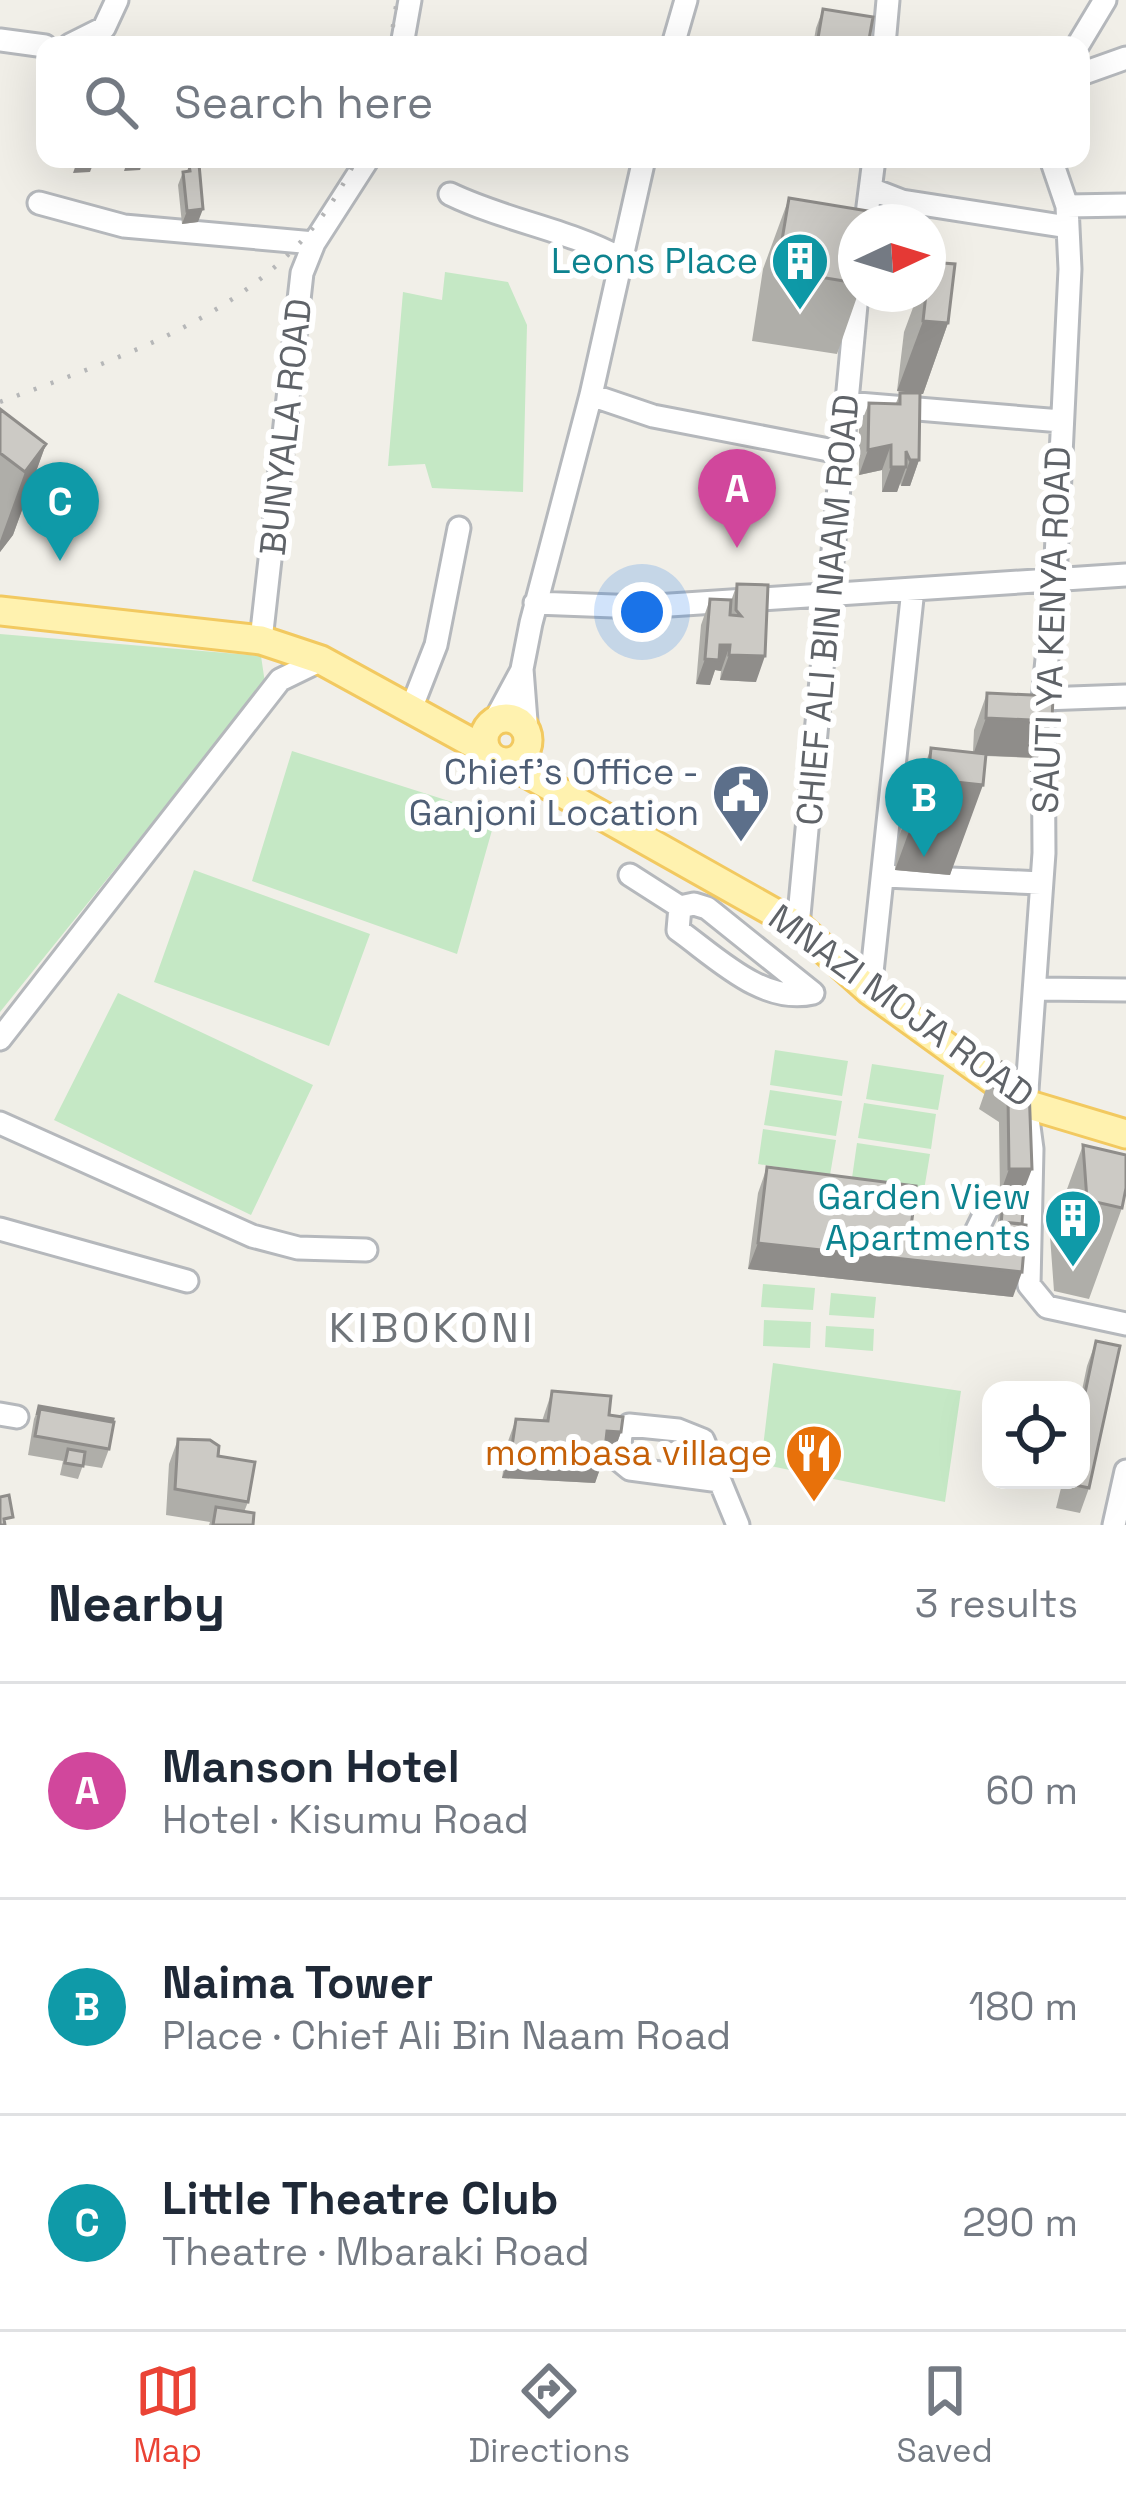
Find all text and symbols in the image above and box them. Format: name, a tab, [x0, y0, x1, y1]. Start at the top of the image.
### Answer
search box	[36, 36, 1090, 168]
icon: search	[78, 69, 144, 135]
text: Search here	[174, 74, 433, 131]
north arrow	[838, 204, 946, 312]
building icon: Leons Place	[769, 230, 831, 312]
place label: Leons Place	[551, 238, 758, 284]
street label: BUNYALA ROAD	[250, 296, 322, 558]
street label: CHIEF ALI BIN NAAM ROAD	[786, 392, 870, 828]
street label: SAUTI YA KENYA ROAD	[1023, 446, 1081, 814]
pin: A	[698, 449, 776, 548]
pin: C	[21, 462, 99, 561]
your location	[612, 582, 672, 642]
place label: Chief's Office - Ganjoni Location	[409, 749, 699, 836]
pin: B	[885, 758, 963, 857]
public building icon: Chief's Office - Ganjoni Location	[710, 762, 772, 844]
street label: MNAZI MOJA ROAD	[759, 894, 1043, 1118]
place label: Garden View Apartments	[817, 1174, 1031, 1261]
building icon: Garden View Apartments	[1042, 1187, 1104, 1269]
district label: KIBOKONI	[329, 1301, 535, 1354]
map controls	[982, 1381, 1090, 1489]
button: locate	[982, 1381, 1090, 1489]
restaurant icon: mombasa village	[783, 1422, 845, 1504]
place label: mombasa village	[485, 1430, 772, 1476]
text: Nearby	[48, 1571, 225, 1636]
text: 3 results	[915, 1579, 1078, 1628]
text: Manson Hotel	[162, 1738, 460, 1795]
text: A	[75, 1766, 99, 1815]
text: 60 m	[986, 1766, 1078, 1815]
text: Hotel · Kisumu Road	[162, 1795, 529, 1844]
text: Naima Tower	[162, 1954, 433, 2011]
text: B	[74, 1982, 100, 2031]
text: 180 m	[969, 1982, 1078, 2031]
text: Place · Chief Ali Bin Naam Road	[162, 2011, 731, 2060]
text: Little Theatre Club	[162, 2170, 558, 2227]
text: C	[74, 2198, 100, 2247]
text: 290 m	[962, 2198, 1078, 2247]
text: Theatre · Mbaraki Road	[162, 2227, 590, 2276]
tab: Map	[133, 2358, 202, 2472]
tab: Directions	[468, 2358, 630, 2472]
tab: Saved	[897, 2358, 993, 2472]

